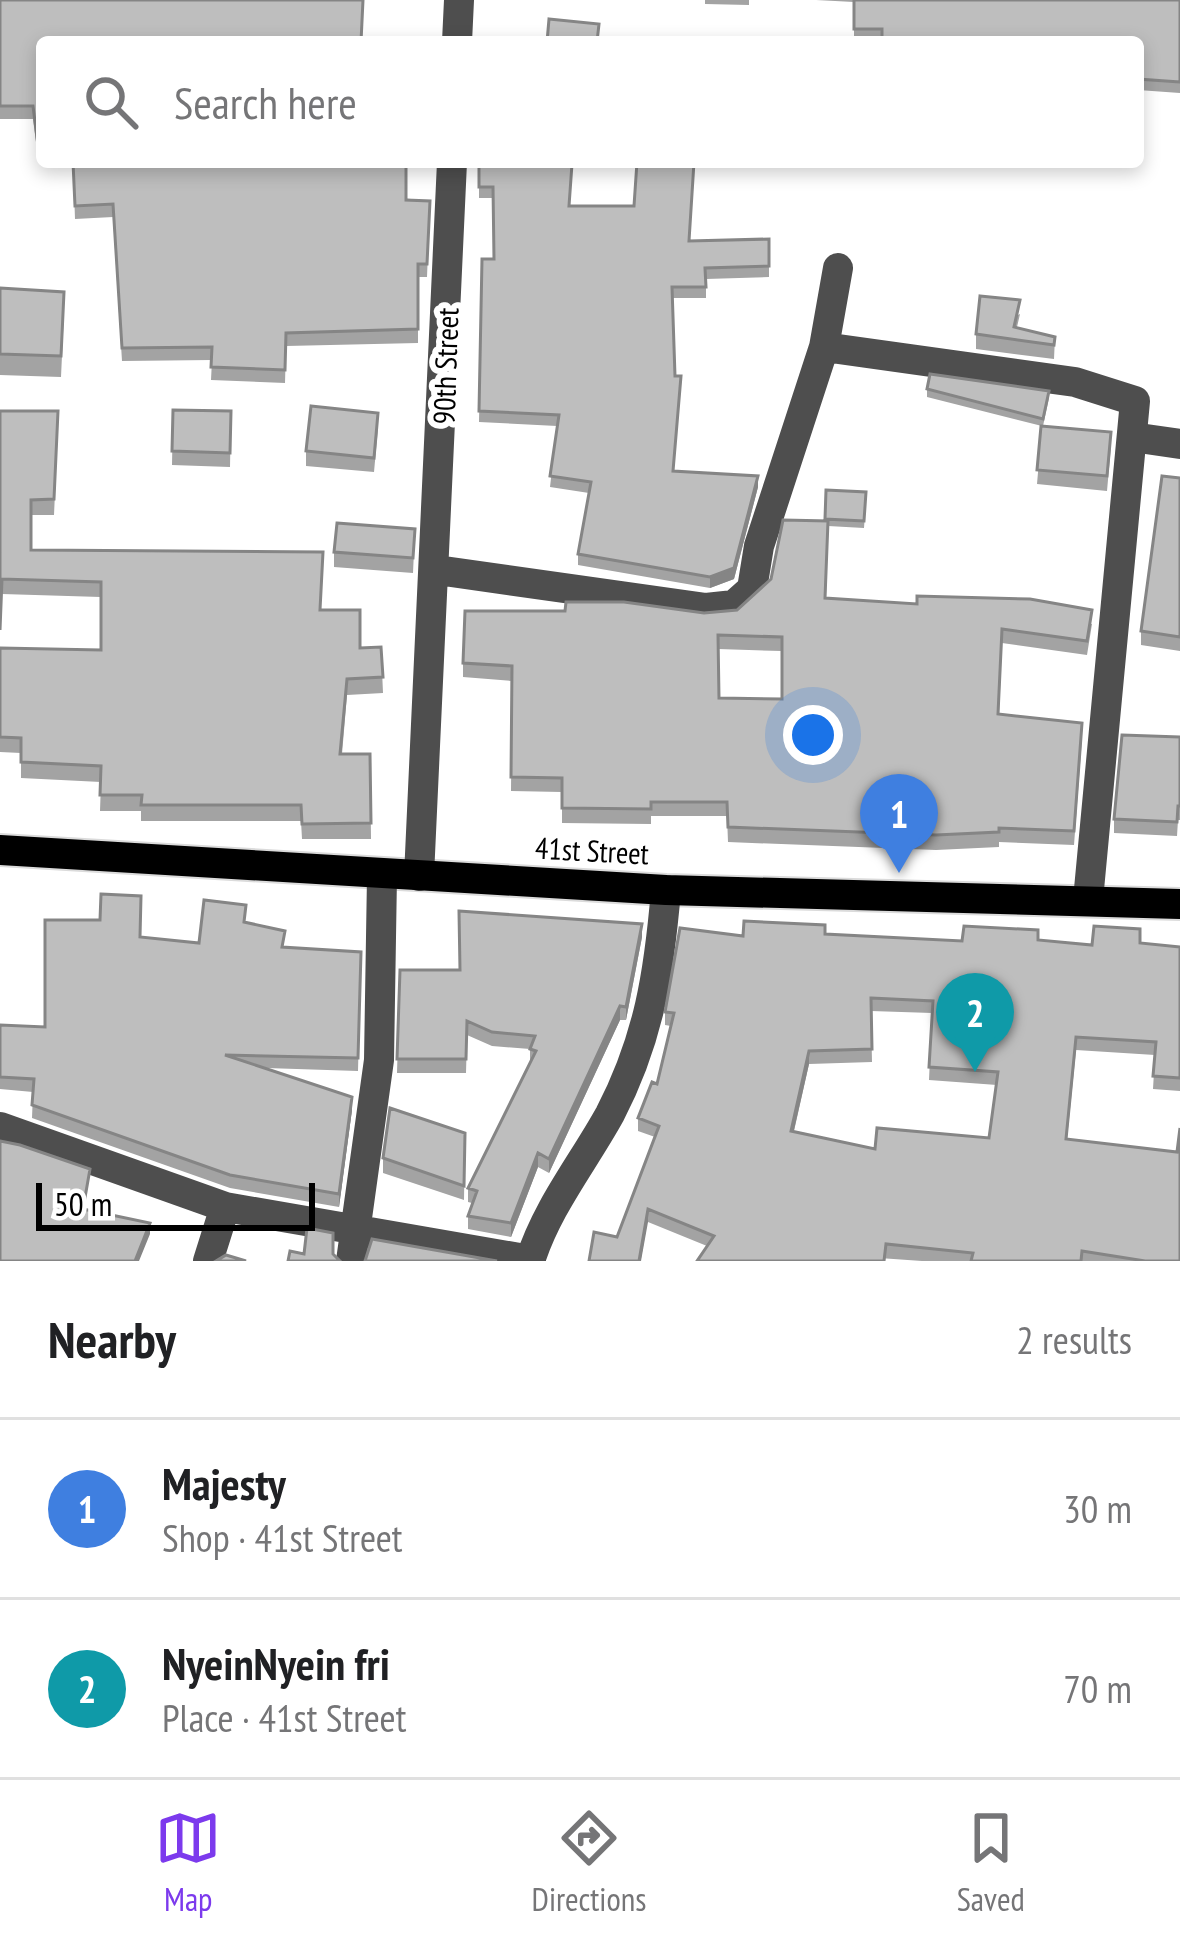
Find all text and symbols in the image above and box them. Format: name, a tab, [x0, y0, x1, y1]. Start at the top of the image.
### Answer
search box	[36, 36, 1144, 168]
icon: search	[78, 69, 144, 135]
text: Search here	[174, 73, 357, 131]
street label: 90th Street	[423, 306, 467, 425]
your location	[783, 705, 843, 765]
pin: 1	[860, 774, 938, 873]
street label: 41st Street	[534, 828, 651, 872]
pin: 2	[936, 973, 1014, 1072]
scale bar	[36, 1177, 315, 1230]
text: 50 m	[54, 1182, 112, 1225]
text: Nearby	[48, 1306, 176, 1372]
text: 2 results	[1016, 1314, 1132, 1365]
text: Majesty	[162, 1454, 286, 1512]
text: 1	[78, 1483, 96, 1534]
text: 30 m	[1063, 1483, 1132, 1534]
text: Shop · 41st Street	[162, 1512, 403, 1563]
text: NyeinNyein fri	[162, 1634, 390, 1692]
text: 2	[78, 1663, 96, 1714]
text: 70 m	[1063, 1663, 1132, 1714]
text: Place · 41st Street	[162, 1692, 406, 1743]
tab: Map	[155, 1805, 221, 1920]
tab: Directions	[532, 1805, 646, 1920]
tab: Saved	[957, 1805, 1025, 1920]

